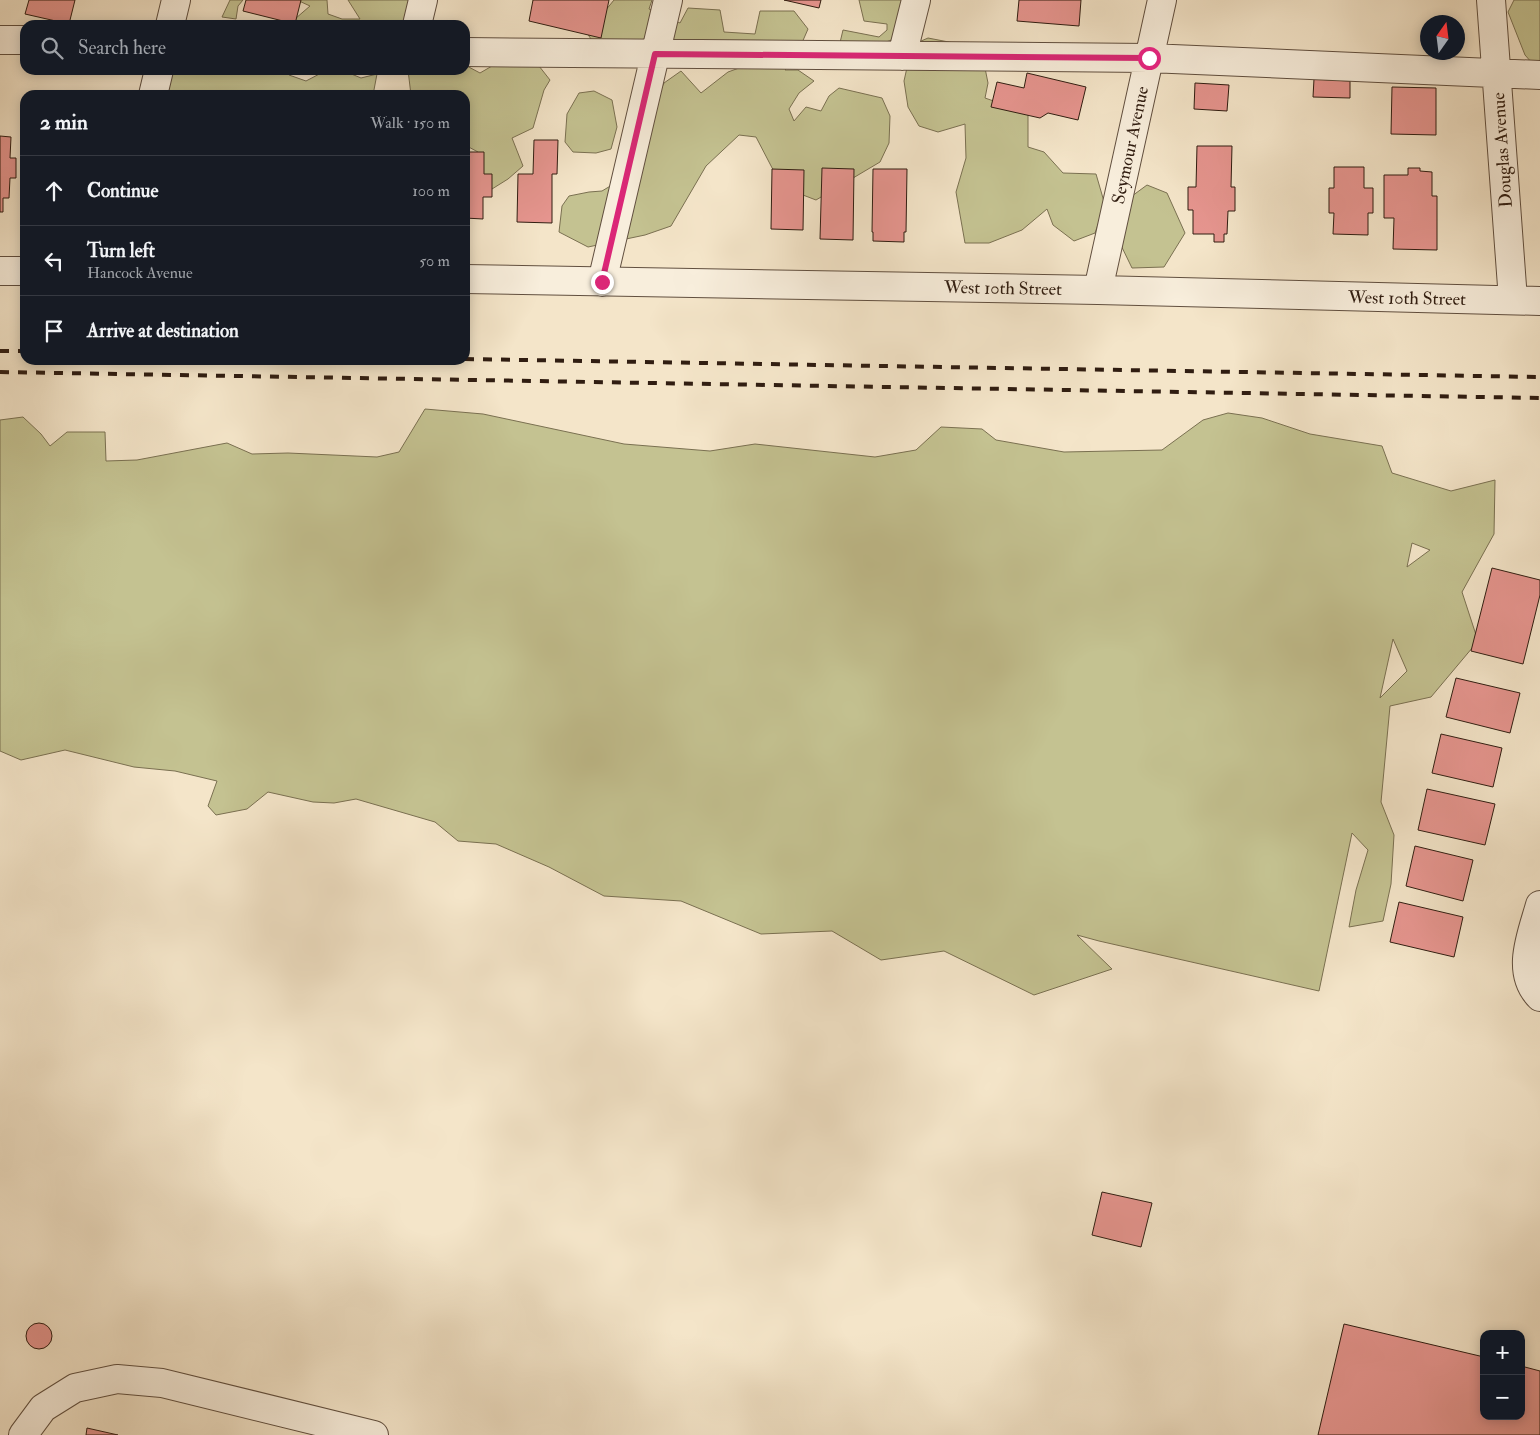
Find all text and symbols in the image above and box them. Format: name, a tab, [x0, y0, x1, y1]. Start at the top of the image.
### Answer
north arrow	[1420, 15, 1465, 60]
search box	[20, 20, 470, 75]
icon: search	[38, 34, 66, 62]
text: Search here	[78, 36, 166, 60]
route start	[1138, 47, 1161, 70]
street label: Seymour Avenue	[1107, 84, 1154, 206]
street label: Douglas Avenue	[1487, 91, 1518, 208]
text: 2 min	[40, 109, 88, 136]
text: Walk · 150 m	[370, 113, 450, 133]
icon: ahead	[40, 177, 68, 205]
text: Continue	[87, 179, 158, 203]
text: 100 m	[412, 181, 450, 201]
text: Turn left	[87, 239, 155, 263]
icon: left	[40, 247, 68, 275]
text: 50 m	[419, 251, 450, 271]
text: Hancock Avenue	[87, 263, 193, 283]
route end	[591, 271, 614, 294]
street label: West 10th Street	[943, 276, 1062, 301]
street label: West 10th Street	[1347, 286, 1466, 311]
icon: arrive	[40, 317, 68, 345]
text: Arrive at destination	[87, 319, 239, 343]
map controls	[1480, 1330, 1525, 1420]
button: +	[1480, 1330, 1525, 1375]
button: −	[1480, 1375, 1525, 1420]

